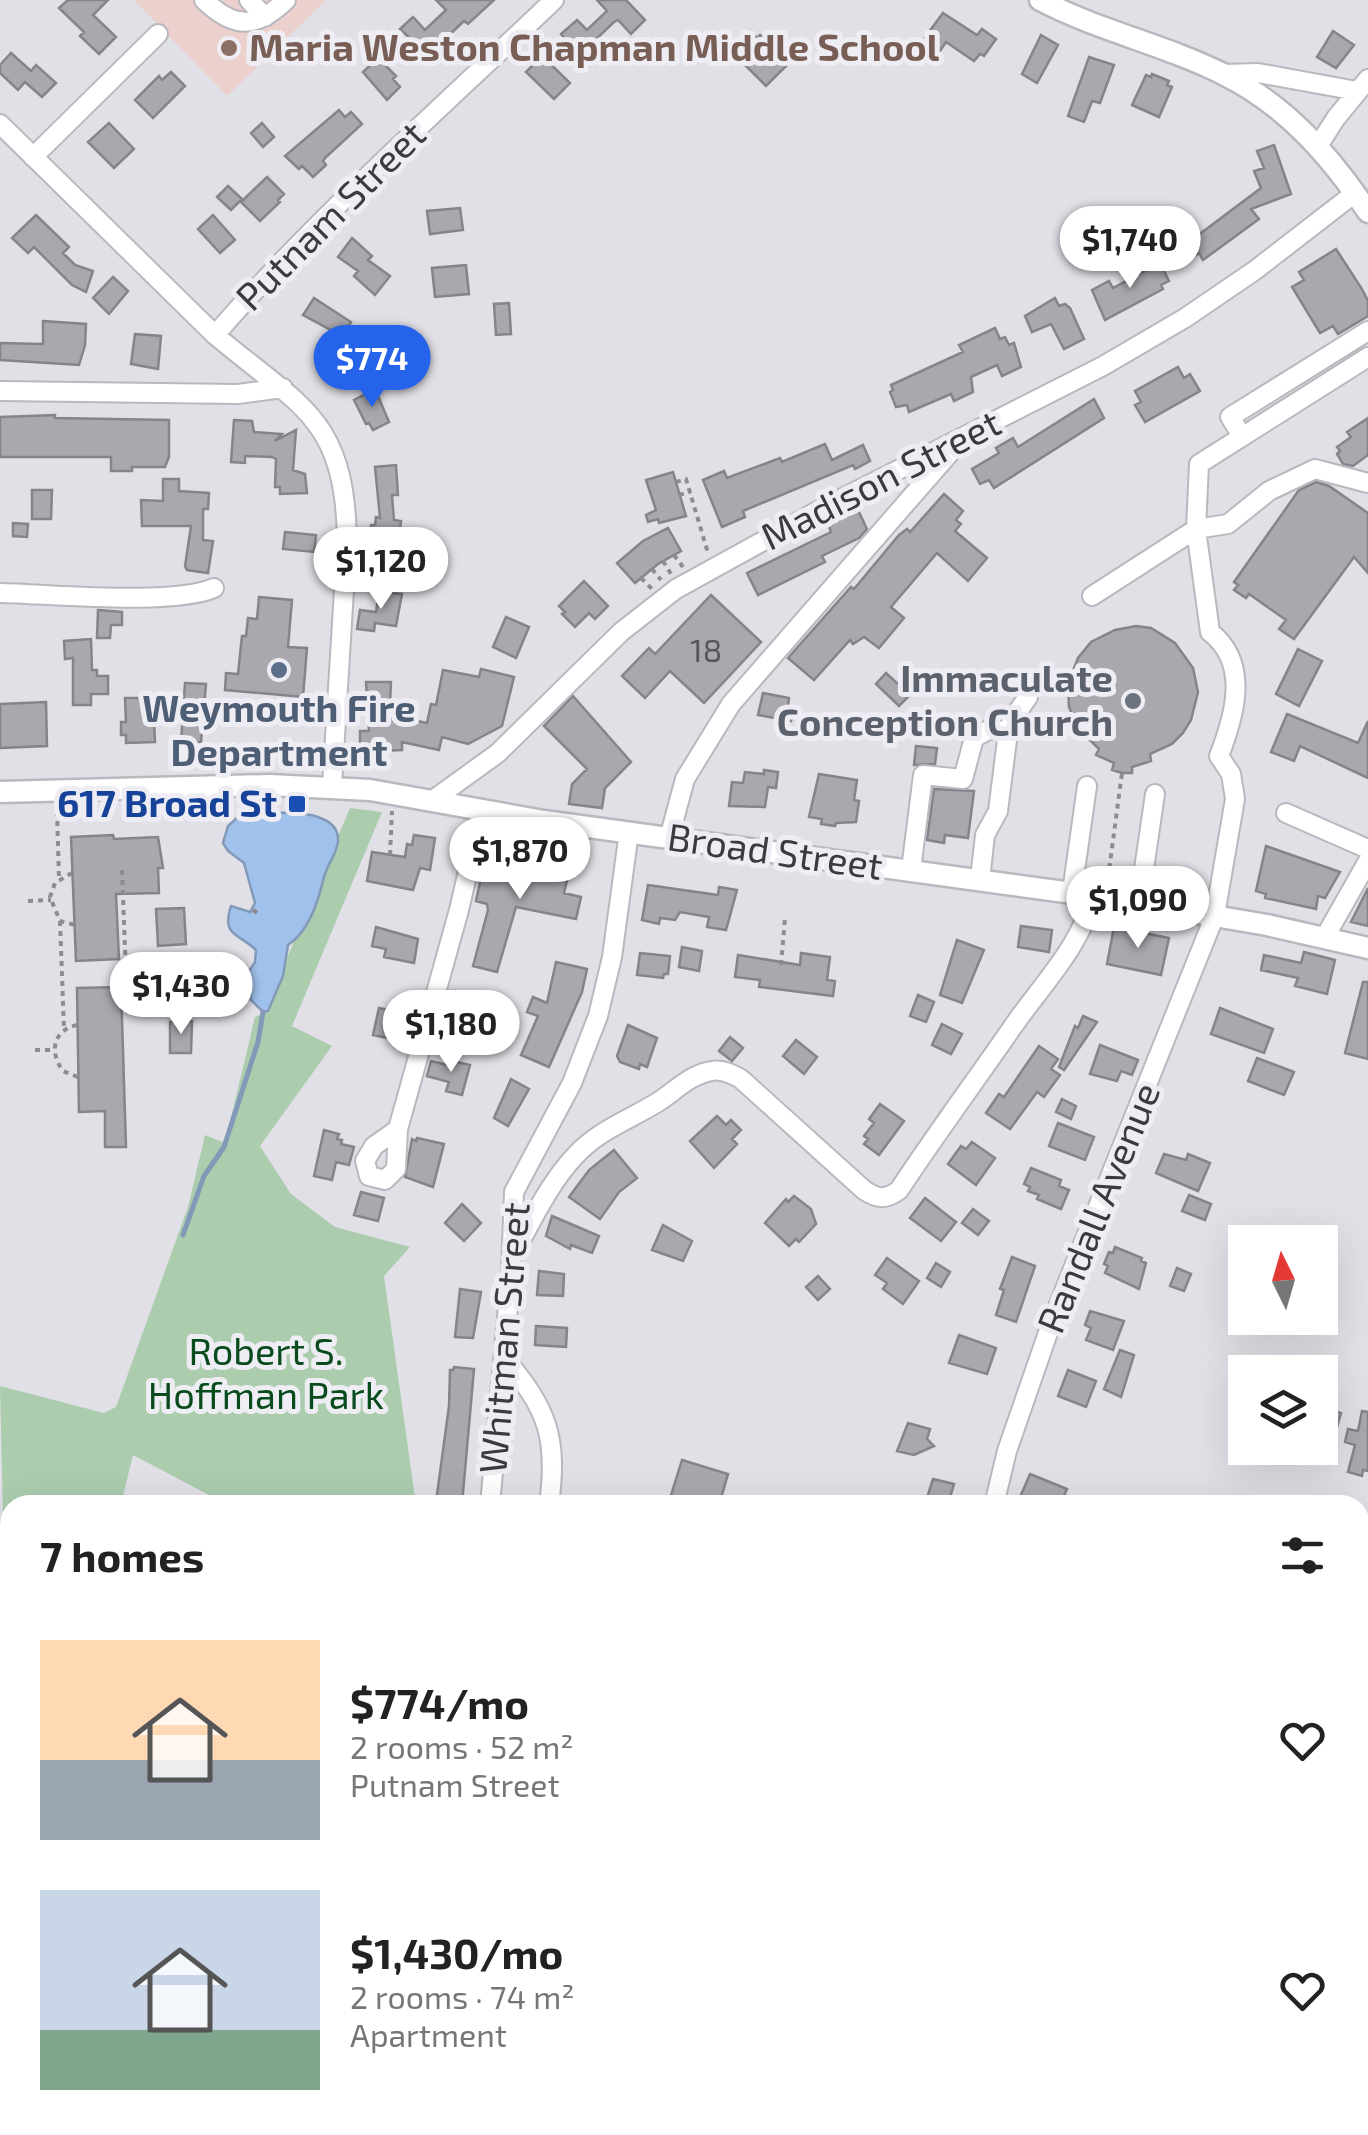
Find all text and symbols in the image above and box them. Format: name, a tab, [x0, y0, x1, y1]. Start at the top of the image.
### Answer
place label: Maria Weston Chapman Middle School	[249, 23, 940, 69]
marker: Maria Weston Chapman Middle School	[218, 37, 240, 59]
street label: Putnam Street	[225, 110, 434, 319]
pin: $1,740	[1049, 206, 1211, 291]
text: $1,740	[1082, 219, 1178, 257]
pin: $774	[313, 325, 431, 410]
text: $774	[336, 338, 408, 376]
street label: Madison Street	[753, 398, 1007, 558]
pin: $1,120	[300, 527, 462, 612]
text: $1,120	[335, 540, 427, 578]
house number: 18	[690, 630, 722, 668]
place label: Immaculate Conception Church	[777, 654, 1113, 744]
marker: Weymouth Fire Department	[268, 659, 290, 681]
place label: Weymouth Fire Department	[142, 684, 416, 774]
marker: Immaculate Conception Church	[1122, 690, 1144, 712]
place label: 617 Broad St	[57, 779, 277, 825]
marker: 617 Broad St	[286, 793, 308, 815]
street label: Broad Street	[665, 812, 886, 888]
pin: $1,870	[439, 817, 601, 902]
text: $1,870	[471, 830, 569, 868]
pin: $1,090	[1057, 866, 1219, 951]
text: $1,090	[1088, 879, 1188, 917]
pin: $1,430	[100, 952, 262, 1037]
text: $1,430	[132, 965, 230, 1003]
pin: $1,180	[370, 990, 532, 1075]
text: $1,180	[405, 1003, 497, 1041]
street label: Randall Avenue	[1026, 1076, 1168, 1339]
street label: Whitman Street	[468, 1200, 538, 1475]
north arrow	[1228, 1225, 1338, 1335]
map controls	[1228, 1225, 1338, 1465]
park label: Robert S. Hoffman Park	[148, 1327, 384, 1417]
button: layers	[1228, 1355, 1338, 1465]
icon: filters	[1275, 1528, 1330, 1583]
text: 7 homes	[40, 1530, 204, 1580]
text: $774/mo	[350, 1677, 529, 1727]
icon: home	[120, 1680, 240, 1800]
icon: heart	[1275, 1713, 1330, 1768]
text: 2 rooms · 52 m²	[350, 1727, 574, 1765]
text: Putnam Street	[350, 1765, 560, 1803]
text: $1,430/mo	[350, 1927, 563, 1977]
icon: home	[120, 1930, 240, 2050]
icon: heart	[1275, 1963, 1330, 2018]
text: 2 rooms · 74 m²	[350, 1977, 574, 2015]
text: Apartment	[350, 2015, 507, 2053]

